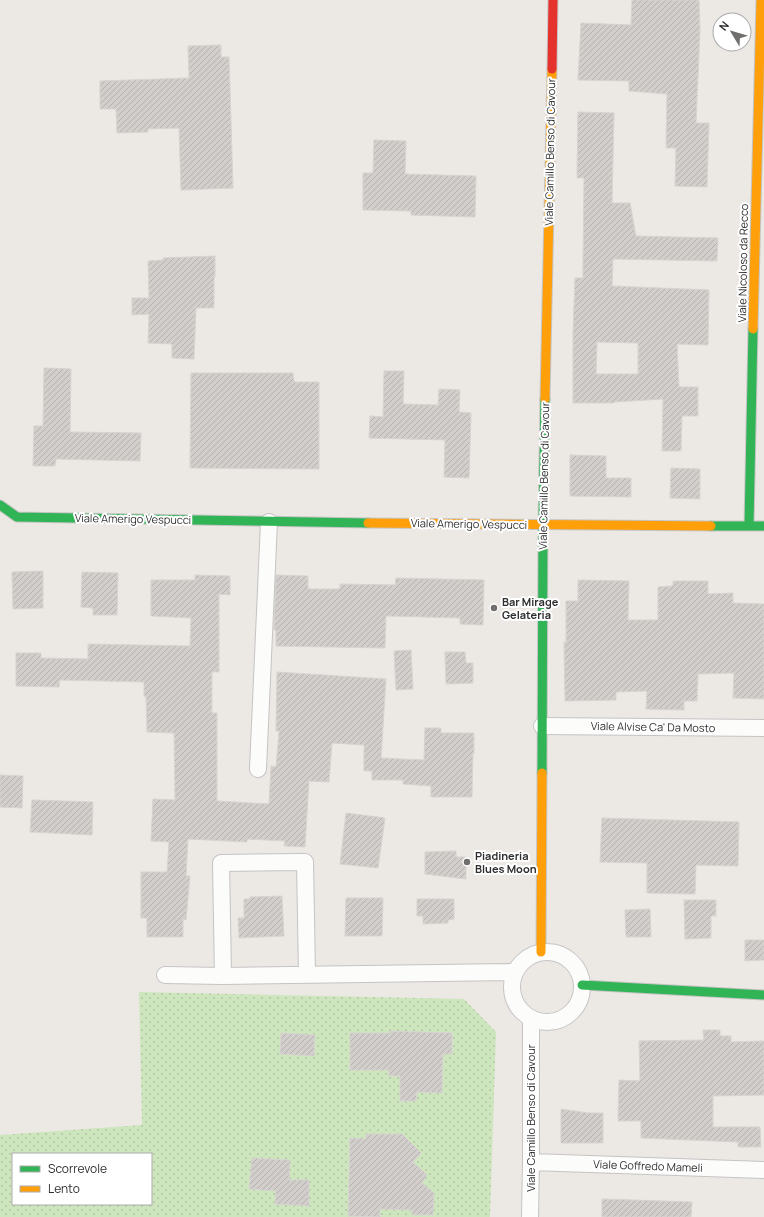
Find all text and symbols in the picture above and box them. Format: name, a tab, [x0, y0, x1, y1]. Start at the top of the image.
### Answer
north arrow	[712, 12, 752, 52]
text: N	[715, 18, 732, 33]
street label: Viale Camillo Benso di Cavour	[541, 78, 558, 226]
street label: Viale Nicoloso da Recco	[734, 203, 751, 323]
street label: Viale Camillo Benso di Cavour	[535, 402, 552, 550]
street label: Viale Amerigo Vespucci	[75, 510, 191, 527]
street label: Viale Amerigo Vespucci	[411, 515, 527, 532]
place label: Bar Mirage Gelateria	[502, 594, 559, 622]
marker: Bar Mirage Gelateria	[489, 603, 499, 613]
street label: Viale Alvise Ca' Da Mosto	[591, 718, 716, 735]
place label: Piadineria Blues Moon	[475, 848, 537, 876]
marker: Piadineria Blues Moon	[462, 857, 472, 867]
street label: Viale Camillo Benso di Cavour	[523, 1044, 538, 1192]
legend	[12, 1153, 152, 1205]
street label: Viale Goffredo Mameli	[593, 1156, 703, 1175]
text: Scorrevole	[48, 1160, 107, 1177]
text: Lento	[48, 1180, 80, 1197]

